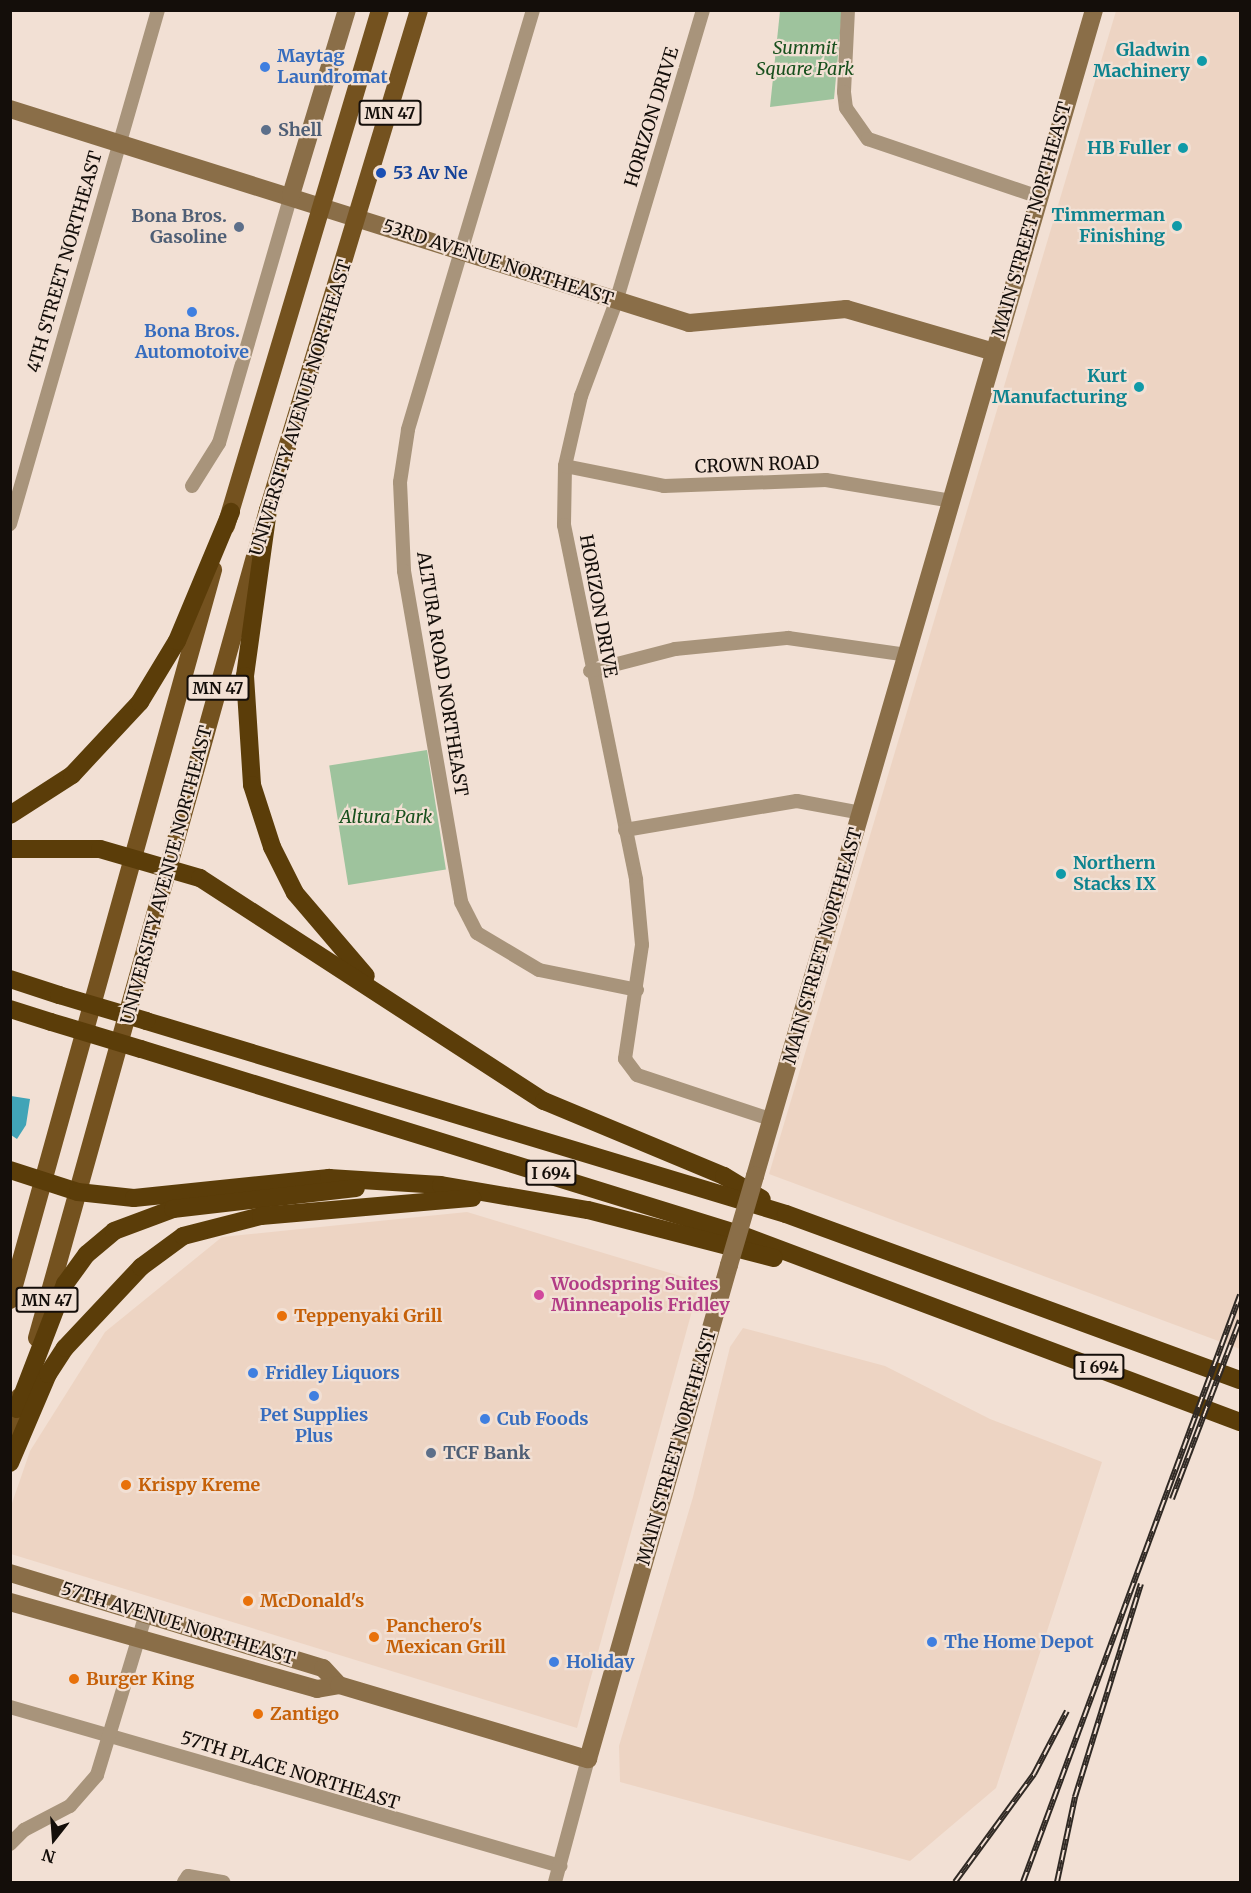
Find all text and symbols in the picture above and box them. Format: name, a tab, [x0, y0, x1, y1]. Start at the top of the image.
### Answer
park label: Summit Square Park	[756, 38, 854, 80]
place label: Gladwin Machinery	[1093, 40, 1190, 82]
street label: HORIZON DRIVE	[621, 45, 683, 189]
place label: Maytag Laundromat	[277, 46, 388, 88]
marker: Gladwin Machinery	[1195, 54, 1209, 68]
marker: Maytag Laundromat	[258, 60, 272, 74]
street label: MAIN STREET NORTHEAST	[988, 99, 1076, 341]
road number: MN 47	[358, 100, 422, 126]
place label: Shell	[278, 119, 322, 141]
marker: Shell	[259, 123, 273, 137]
place label: HB Fuller	[1087, 137, 1171, 159]
marker: HB Fuller	[1176, 141, 1190, 155]
street label: 4TH STREET NORTHEAST	[23, 149, 107, 375]
place label: 53 Av Ne	[393, 162, 468, 184]
marker: 53 Av Ne	[374, 166, 388, 180]
place label: Timmerman Finishing	[1051, 205, 1165, 248]
place label: Bona Bros. Gasoline	[131, 206, 227, 248]
street label: 53RD AVENUE NORTHEAST	[380, 215, 616, 311]
marker: Timmerman Finishing	[1170, 219, 1184, 233]
marker: Bona Bros. Gasoline	[232, 220, 246, 234]
street label: UNIVERSITY AVENUE NORTHEAST	[246, 258, 356, 558]
marker: Bona Bros. Automotoive	[185, 305, 199, 319]
place label: Bona Bros. Automotoive	[135, 321, 249, 364]
place label: Kurt Manufacturing	[992, 366, 1127, 409]
marker: Kurt Manufacturing	[1132, 380, 1146, 394]
street label: CROWN ROAD	[694, 452, 820, 478]
street label: HORIZON DRIVE	[575, 533, 621, 679]
street label: ALTURA ROAD NORTHEAST	[412, 550, 472, 798]
road number: MN 47	[186, 675, 250, 701]
street label: UNIVERSITY AVENUE NORTHEAST	[117, 723, 217, 1027]
park label: Altura Park	[340, 806, 432, 828]
street label: MAIN STREET NORTHEAST	[779, 825, 867, 1067]
place label: Northern Stacks IX	[1073, 853, 1156, 896]
marker: Northern Stacks IX	[1054, 867, 1068, 881]
road number: I 694	[524, 1160, 578, 1186]
place label: Woodspring Suites Minneapolis Fridley	[551, 1274, 730, 1316]
road number: MN 47	[15, 1287, 78, 1313]
marker: Woodspring Suites Minneapolis Fridley	[532, 1288, 546, 1302]
place label: Teppenyaki Grill	[294, 1305, 442, 1327]
marker: Teppenyaki Grill	[275, 1309, 289, 1323]
street label: MAIN STREET NORTHEAST	[633, 1326, 721, 1568]
road number: I 694	[1072, 1354, 1126, 1380]
place label: Fridley Liquors	[265, 1362, 400, 1384]
marker: Fridley Liquors	[246, 1366, 260, 1380]
marker: Pet Supplies Plus	[307, 1389, 321, 1403]
place label: Pet Supplies Plus	[260, 1405, 368, 1448]
place label: Cub Foods	[497, 1408, 589, 1430]
marker: Cub Foods	[478, 1412, 492, 1426]
place label: TCF Bank	[443, 1442, 530, 1464]
marker: TCF Bank	[424, 1446, 438, 1460]
place label: Krispy Kreme	[138, 1474, 260, 1496]
marker: Krispy Kreme	[119, 1478, 133, 1492]
street label: 57TH AVENUE NORTHEAST	[59, 1578, 297, 1670]
place label: McDonald's	[260, 1590, 364, 1612]
marker: McDonald's	[241, 1594, 255, 1608]
place label: Panchero's Mexican Grill	[386, 1616, 506, 1658]
marker: Panchero's Mexican Grill	[367, 1630, 381, 1644]
place label: The Home Depot	[944, 1631, 1094, 1653]
marker: The Home Depot	[925, 1635, 939, 1649]
place label: Holiday	[566, 1651, 635, 1673]
marker: Holiday	[547, 1655, 561, 1669]
place label: Burger King	[86, 1668, 194, 1690]
marker: Burger King	[67, 1672, 81, 1686]
place label: Zantigo	[270, 1703, 339, 1725]
marker: Zantigo	[251, 1707, 265, 1721]
street label: 57TH PLACE NORTHEAST	[178, 1727, 402, 1815]
north arrow	[24, 1809, 84, 1869]
text: N	[40, 1845, 58, 1868]

